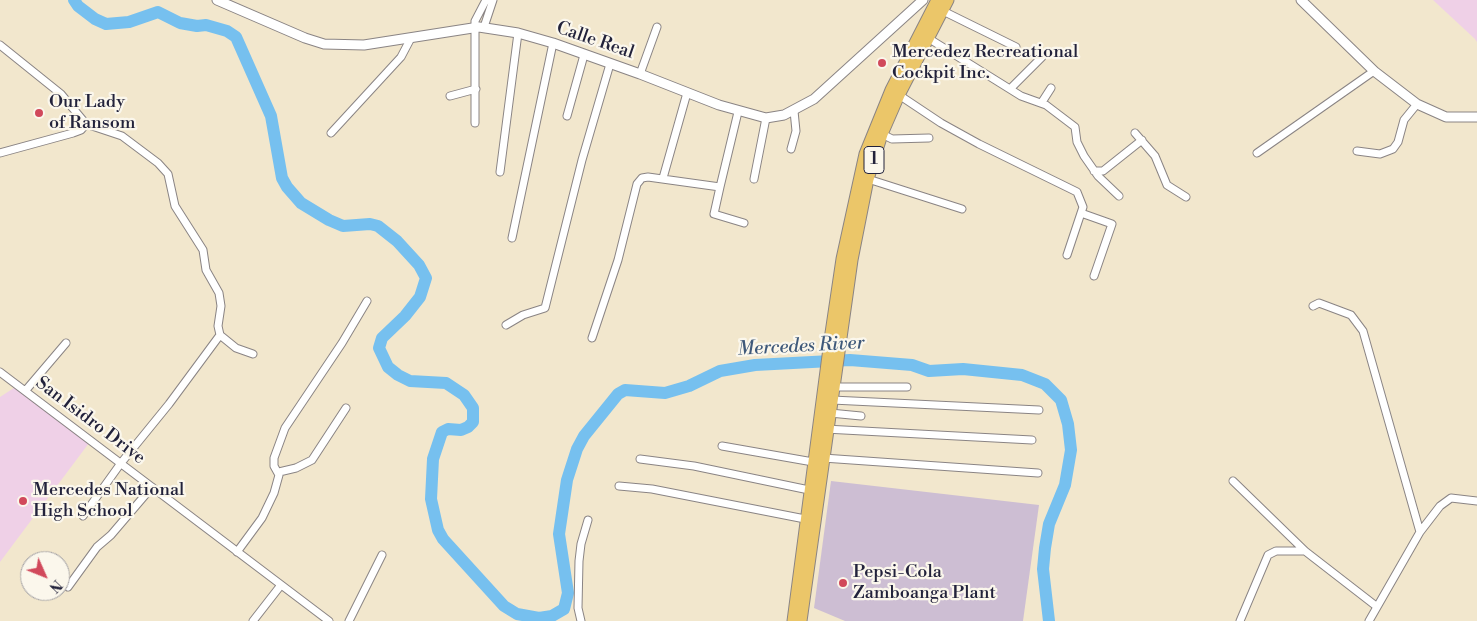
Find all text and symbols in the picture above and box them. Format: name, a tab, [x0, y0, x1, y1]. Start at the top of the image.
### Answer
street label: Calle Real	[553, 18, 637, 64]
place label: Mercedez Recreational Cockpit Inc.	[892, 42, 1078, 84]
marker: Mercedez Recreational Cockpit Inc.	[876, 57, 888, 69]
place label: Our Lady of Ransom	[49, 92, 136, 134]
marker: Our Lady of Ransom	[33, 107, 45, 119]
road number: 1	[864, 146, 884, 174]
water label: Mercedes River	[737, 332, 865, 362]
street label: San Isidro Drive	[31, 373, 149, 469]
place label: Mercedes National High School	[33, 480, 184, 522]
marker: Mercedes National High School	[17, 495, 29, 507]
north arrow	[20, 551, 70, 601]
place label: Pepsi-Cola Zamboanga Plant	[853, 562, 996, 604]
text: N	[45, 575, 65, 596]
marker: Pepsi-Cola Zamboanga Plant	[837, 577, 849, 589]

